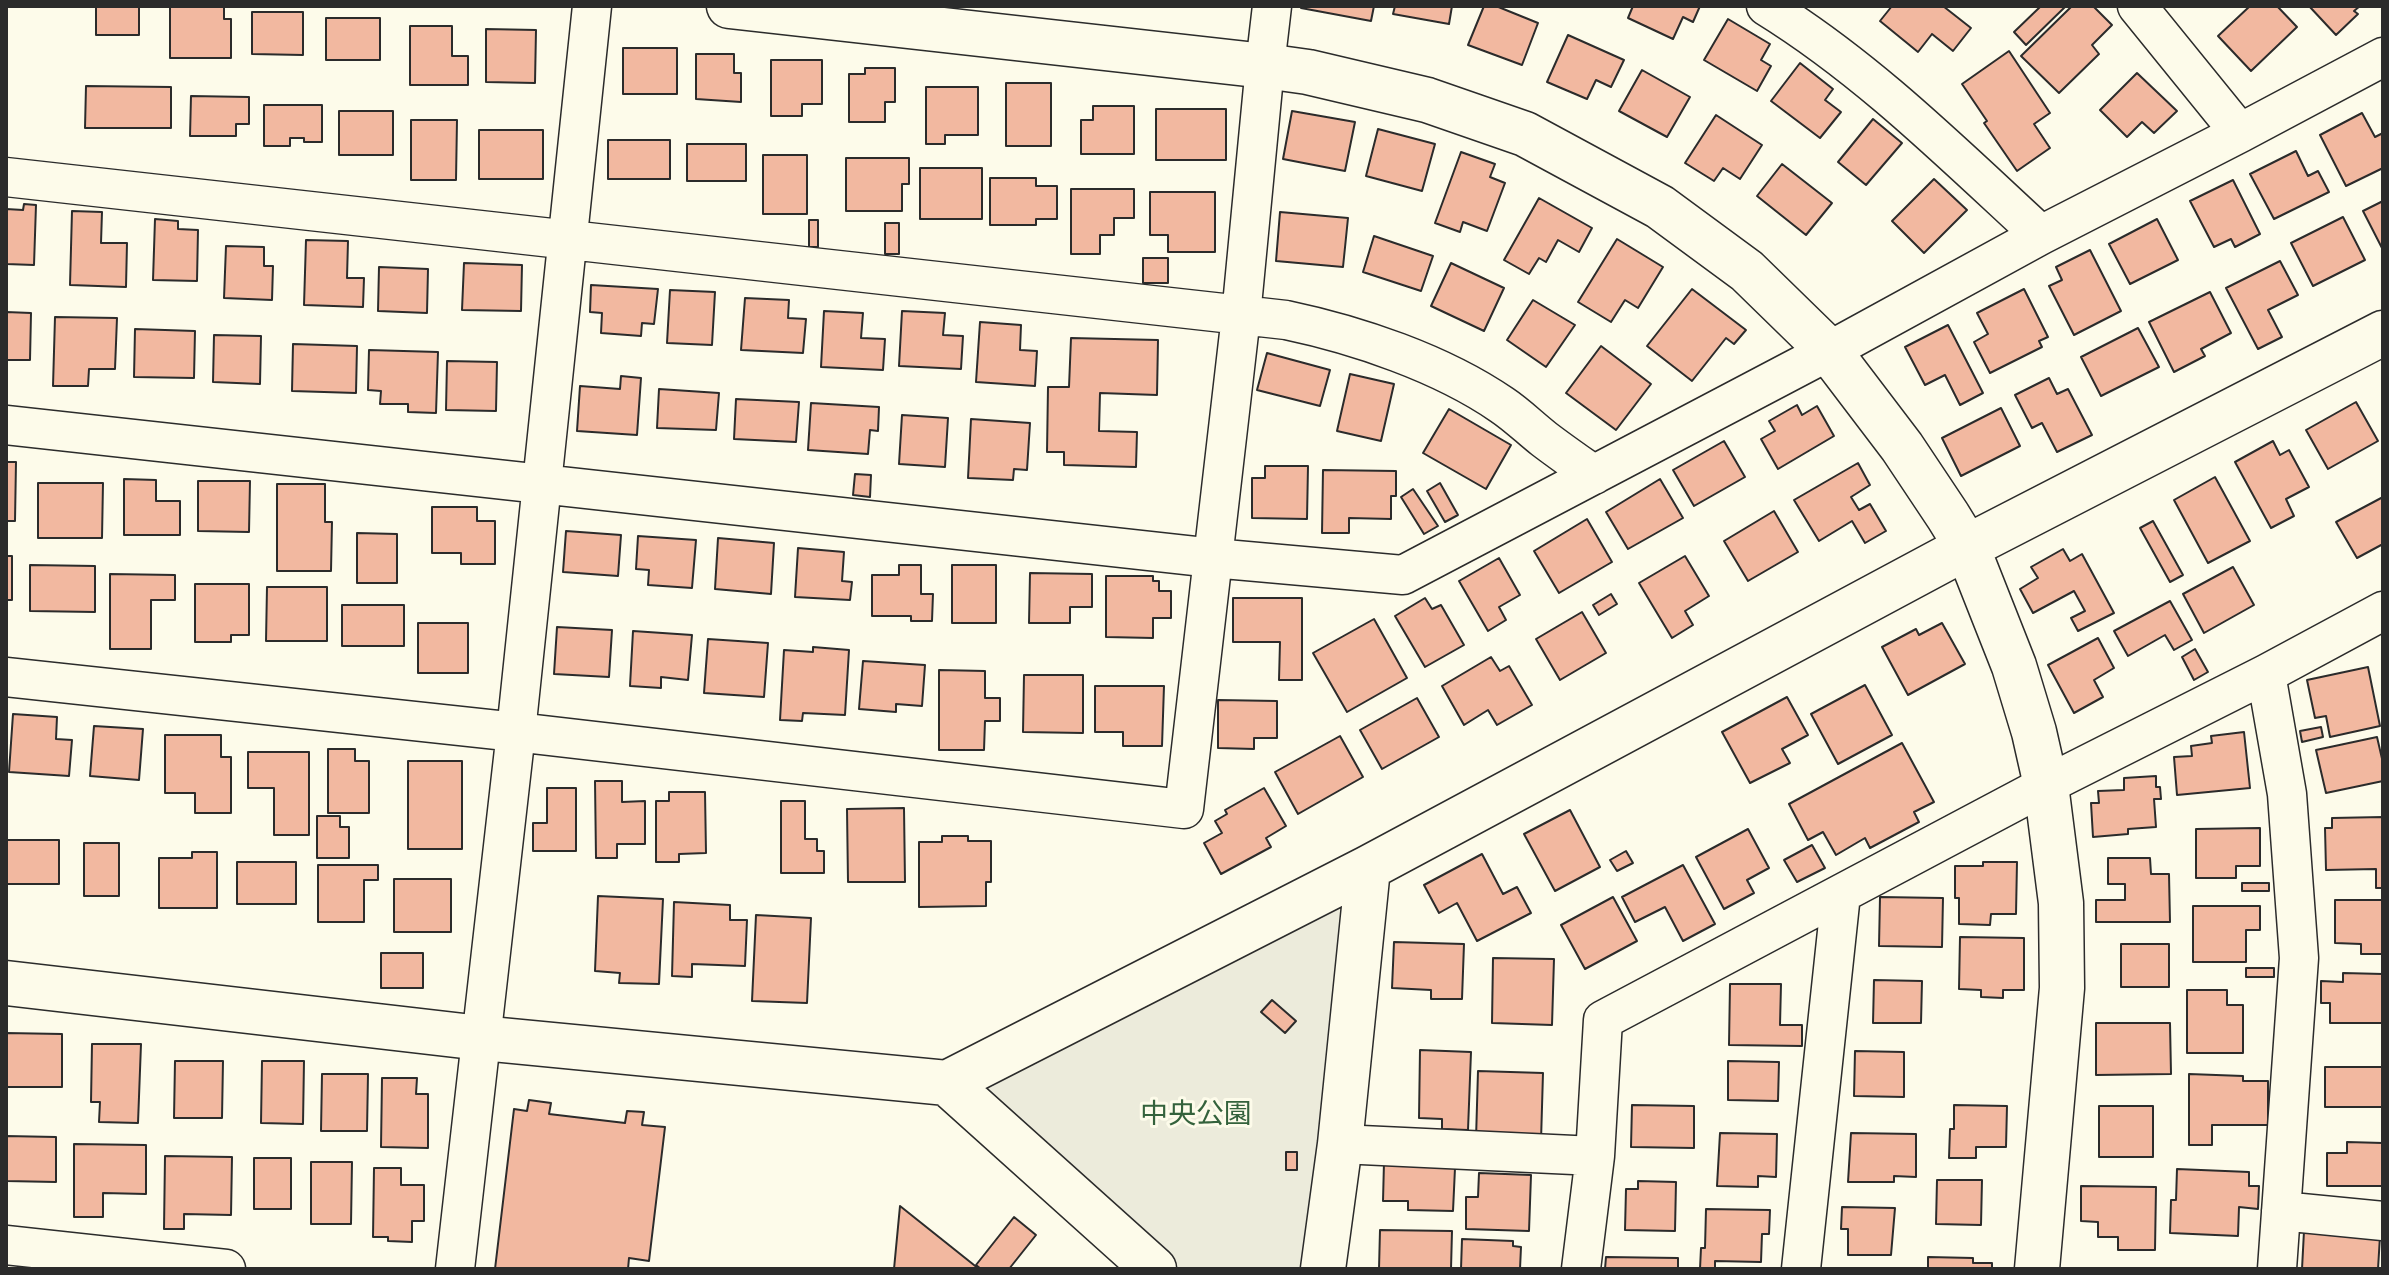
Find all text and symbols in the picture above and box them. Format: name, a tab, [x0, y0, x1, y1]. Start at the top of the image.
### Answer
park label: 中央公園	[1140, 1098, 1252, 1132]

